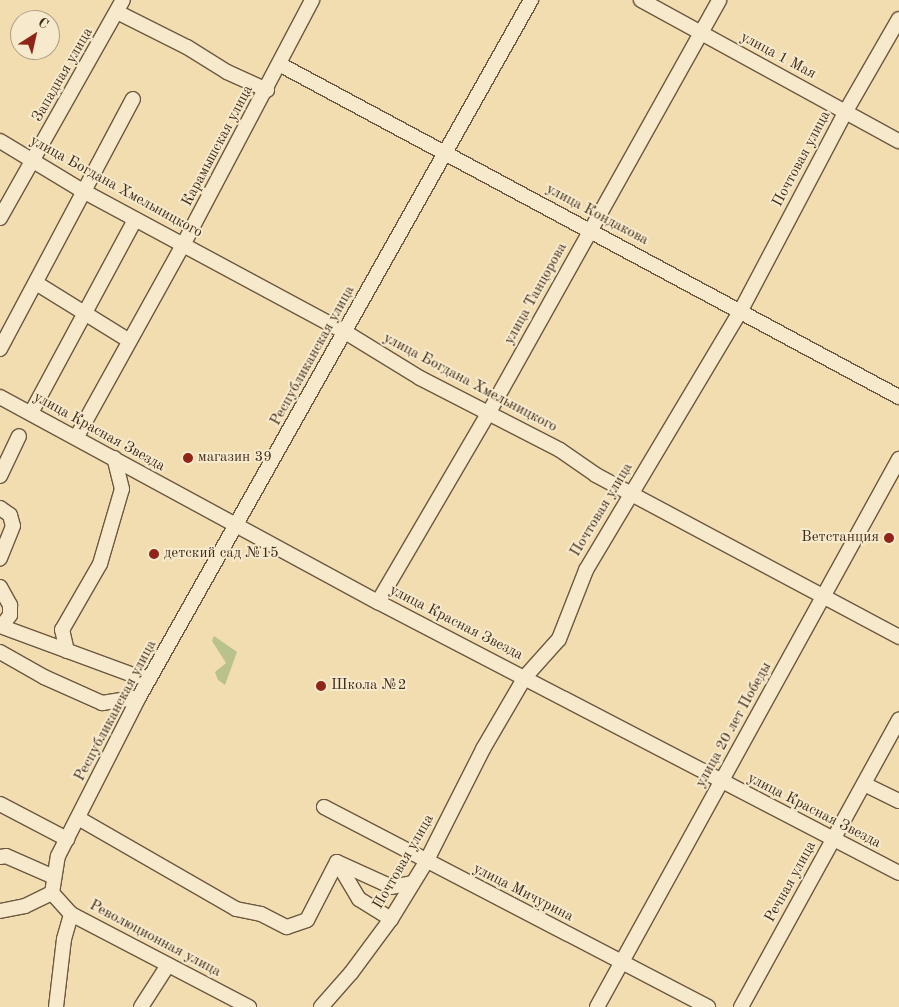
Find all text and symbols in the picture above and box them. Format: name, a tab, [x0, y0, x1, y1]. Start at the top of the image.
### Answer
north arrow	[10, 10, 60, 60]
text: С	[35, 15, 51, 32]
street label: Западная улица	[29, 25, 97, 125]
street label: улица 1 Мая	[737, 29, 819, 83]
street label: Карамышская улица	[178, 82, 258, 210]
street label: Почтовая улица	[769, 108, 835, 210]
street label: улица Богдана Хмельницкого	[27, 132, 205, 242]
street label: улица Кондакова	[543, 180, 651, 250]
street label: улица Танцорова	[501, 240, 571, 348]
street label: Республиканская улица	[267, 283, 359, 429]
street label: улица Богдана Хмельницкого	[380, 329, 560, 437]
street label: улица Красная Звезда	[30, 388, 168, 476]
place label: магазин 39	[198, 449, 272, 467]
marker: магазин 39	[182, 452, 194, 464]
street label: Почтовая улица	[567, 460, 637, 560]
place label: Ветстанция	[801, 529, 879, 547]
marker: Ветстанция	[883, 532, 895, 544]
place label: детский сад №15	[164, 545, 279, 563]
marker: детский сад №15	[148, 548, 160, 560]
street label: улица Красная Звезда	[386, 581, 526, 665]
street label: Республиканская улица	[71, 637, 161, 785]
street label: улица 20 лет Победы	[692, 659, 776, 791]
place label: Школа №2	[331, 677, 406, 695]
marker: Школа №2	[315, 680, 327, 692]
street label: улица Красная Звезда	[744, 769, 884, 853]
street label: Почтовая улица	[370, 811, 438, 913]
street label: Речная улица	[761, 838, 821, 926]
street label: улица Мичурина	[470, 860, 576, 926]
street label: Революционная улица	[86, 897, 224, 981]

